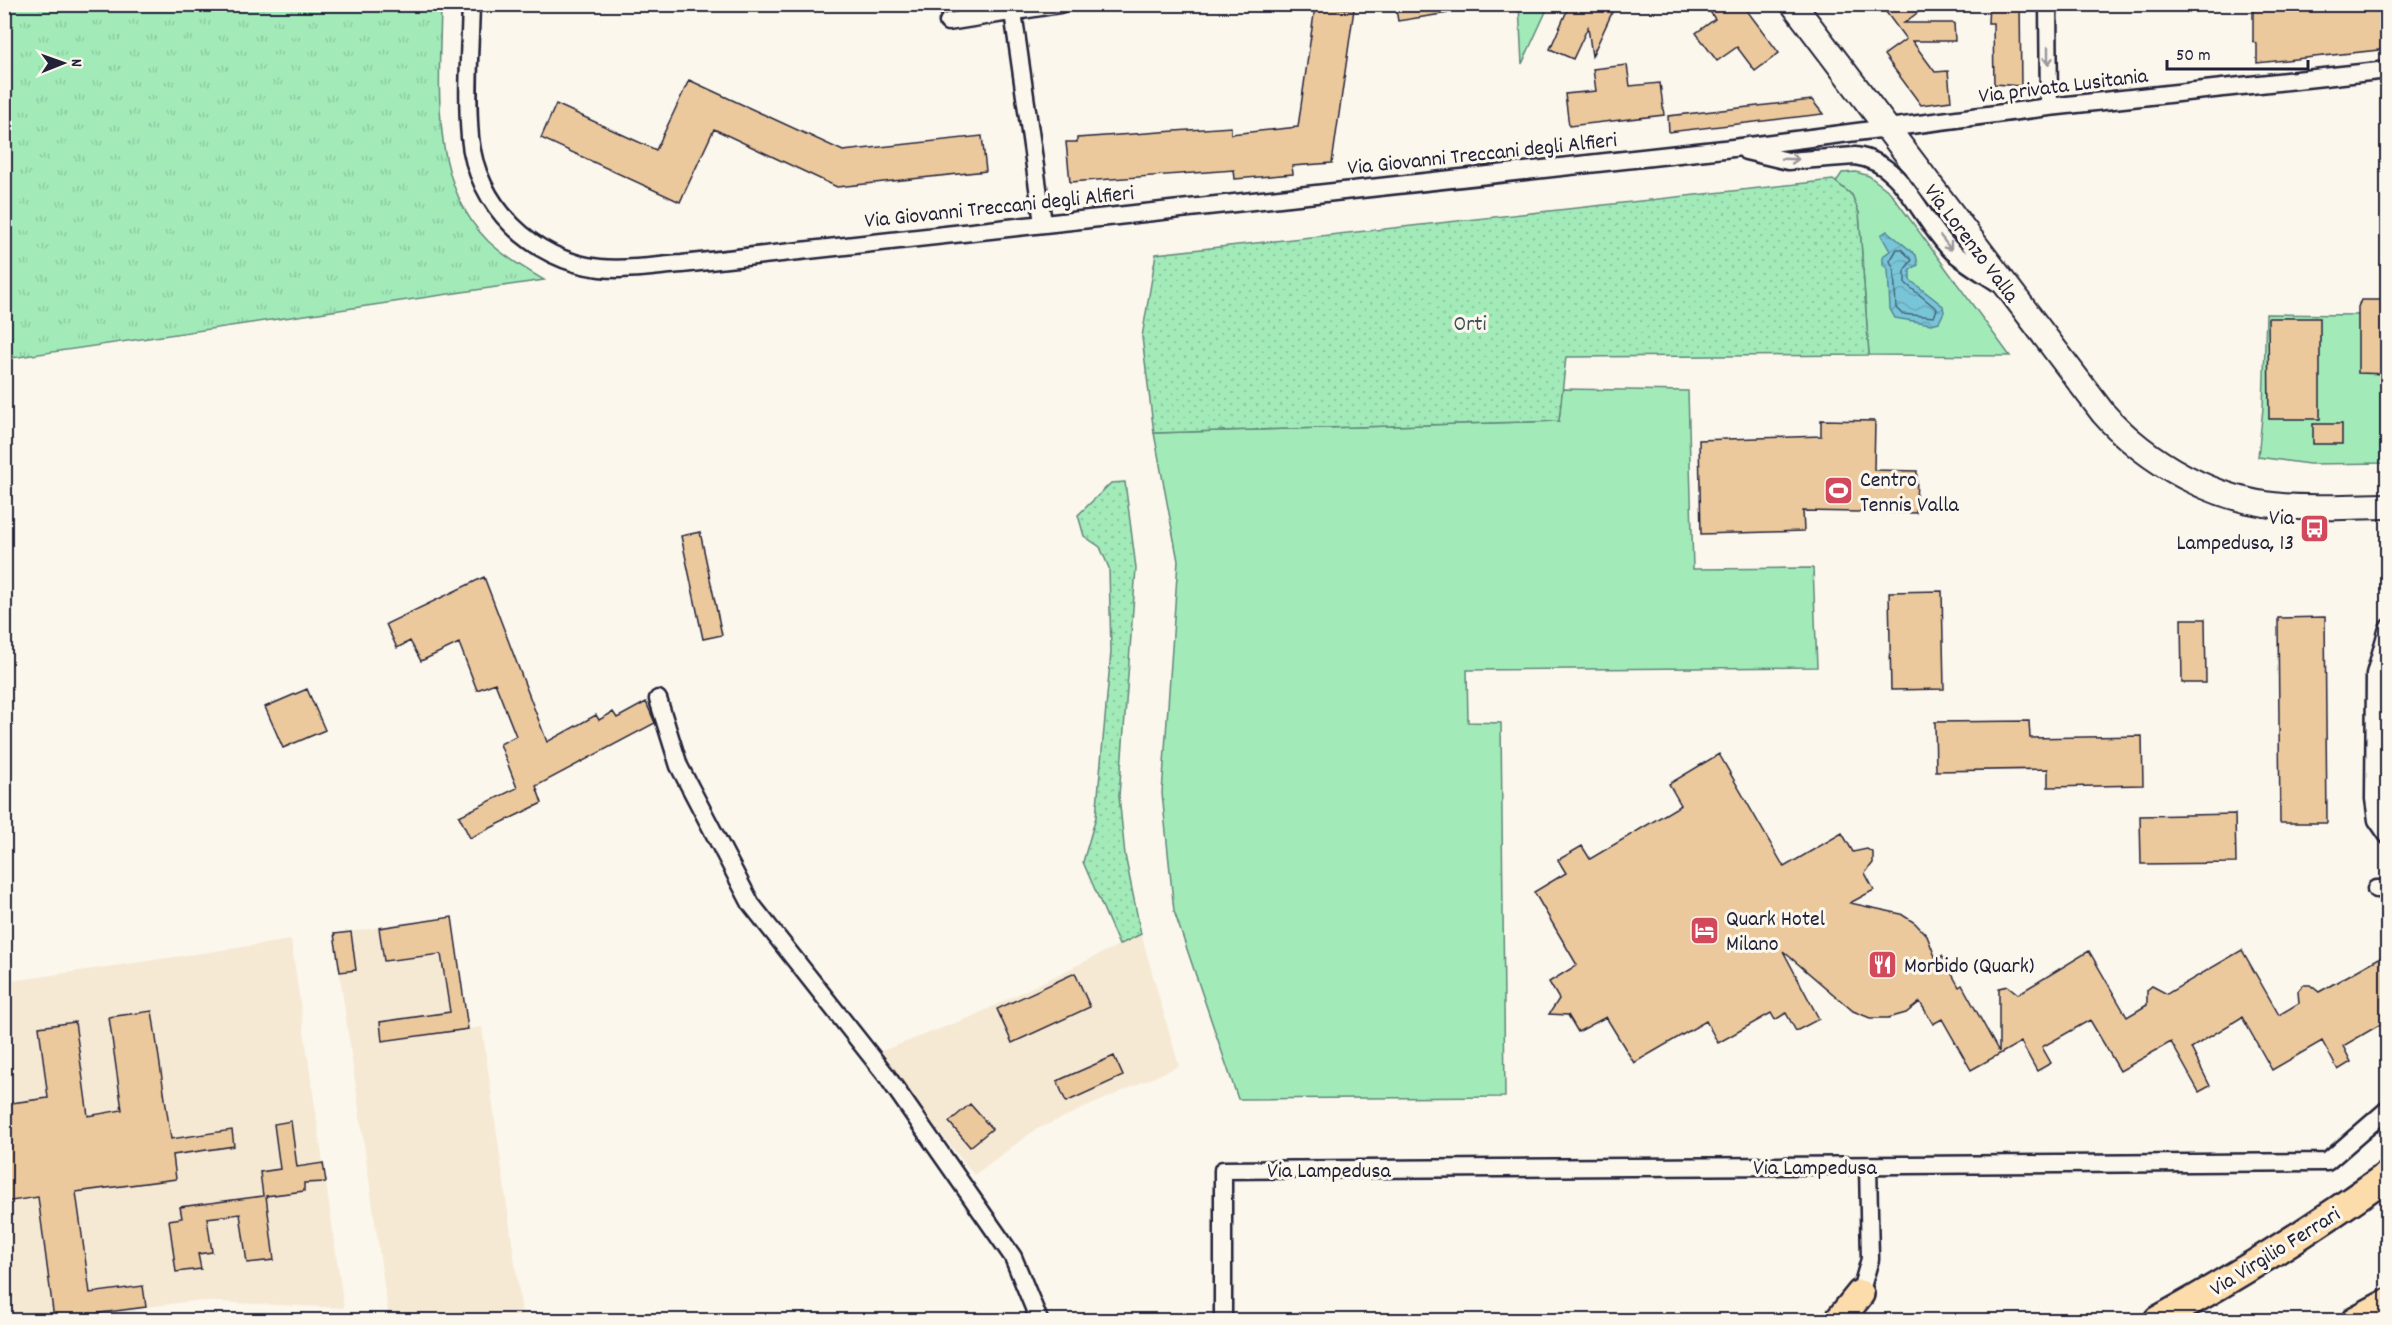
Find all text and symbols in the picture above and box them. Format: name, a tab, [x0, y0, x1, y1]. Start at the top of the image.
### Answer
north arrow	[33, 33, 93, 93]
scale bar	[2167, 33, 2308, 71]
text: 50 m	[2176, 44, 2211, 69]
one-way arrow	[2042, 45, 2054, 65]
text: N	[64, 59, 87, 67]
street label: Via privata Lusitania	[1977, 62, 2150, 113]
street label: Via Giovanni Treccani degli Alfieri	[1346, 126, 1619, 185]
one-way arrow	[1780, 153, 1799, 165]
street label: Via Lorenzo Valla	[1915, 178, 2026, 311]
street label: Via Giovanni Treccani degli Alfieri	[863, 179, 1136, 238]
one-way arrow	[1939, 234, 1952, 250]
park label: Orti	[1454, 310, 1486, 341]
place label: Centro Tennis Valla	[1860, 466, 1960, 522]
sports icon: Centro Tennis Valla	[1823, 475, 1855, 507]
place label: Via Lampedusa, 13	[2177, 504, 2295, 560]
bus stop icon: Via Lampedusa, 13	[2299, 513, 2331, 545]
place label: Quark Hotel Milano	[1726, 905, 1825, 961]
hotel icon: Quark Hotel Milano	[1689, 914, 1721, 946]
restaurant icon: Morbido (Quark)	[1867, 948, 1899, 980]
place label: Morbido (Quark)	[1904, 952, 2034, 983]
street label: Via Lampedusa	[1753, 1154, 1877, 1185]
street label: Via Lampedusa	[1267, 1157, 1391, 1188]
street label: Via Virgilio Ferrari	[2205, 1200, 2347, 1306]

